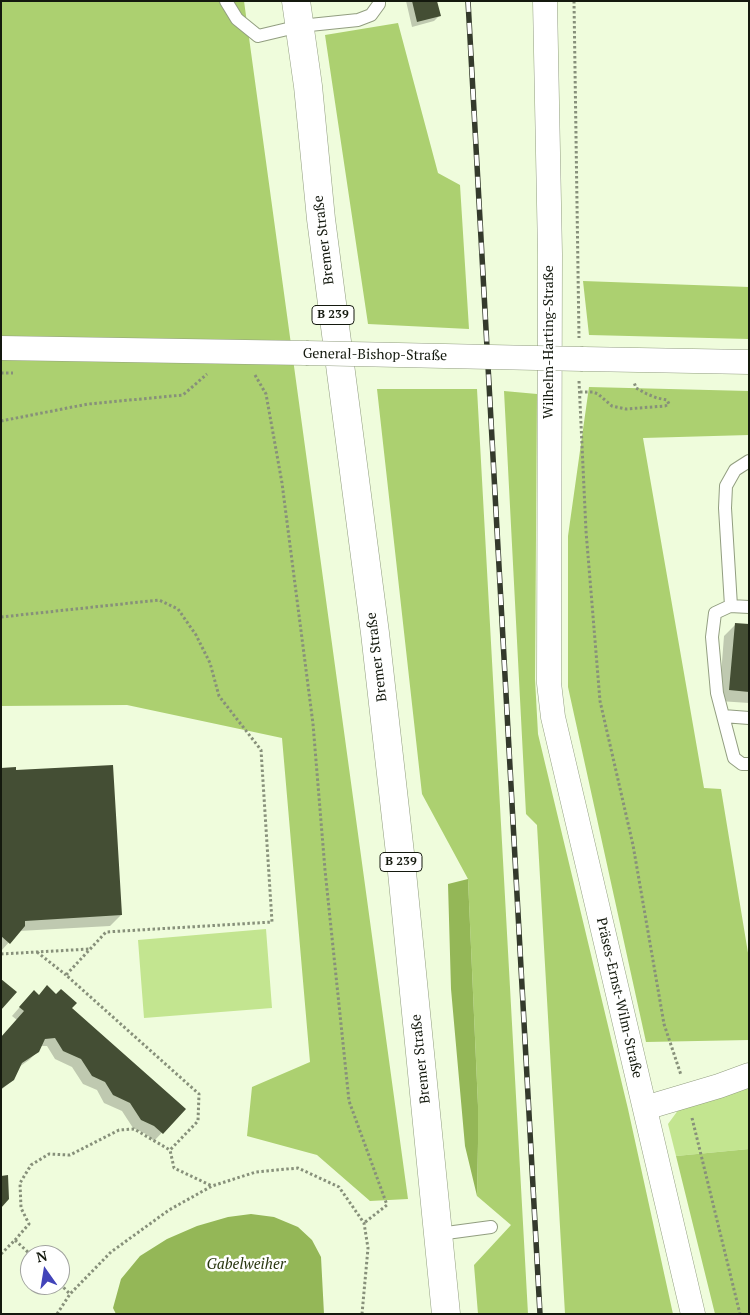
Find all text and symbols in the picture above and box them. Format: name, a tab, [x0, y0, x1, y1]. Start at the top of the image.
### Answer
street label: Bremer Straße	[310, 194, 338, 286]
street label: Wilhelm-Harting-Straße	[541, 265, 557, 419]
road number: B 239	[312, 306, 354, 324]
street label: General-Bishop-Straße	[303, 345, 447, 365]
street label: Bremer Straße	[363, 611, 391, 703]
road number: B 239	[380, 852, 422, 872]
street label: Präses-Ernst-Wilm-Straße	[592, 916, 646, 1080]
street label: Bremer Straße	[408, 1013, 434, 1105]
north arrow	[20, 1245, 70, 1295]
text: N	[34, 1245, 49, 1266]
water label: Gabelweiher	[207, 1256, 285, 1274]

